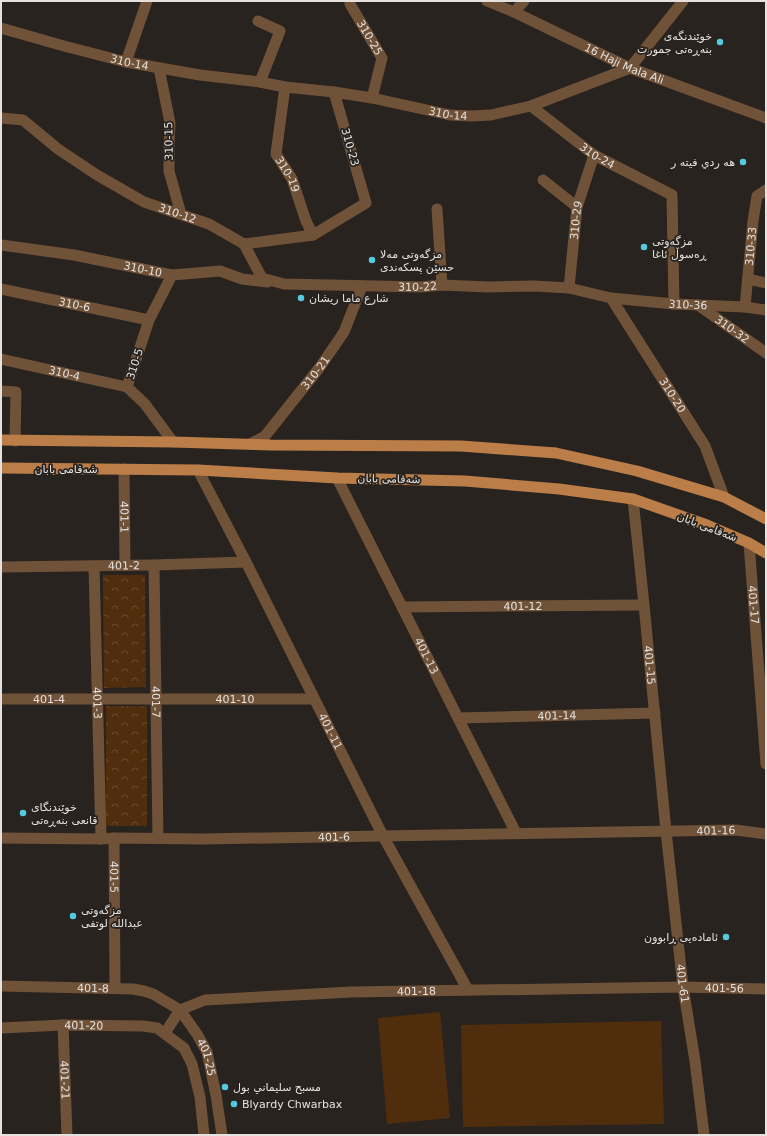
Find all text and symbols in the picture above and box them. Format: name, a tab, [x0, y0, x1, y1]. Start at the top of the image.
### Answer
street label: 310-25	[354, 17, 385, 58]
place label: خوێندنگەی بنەڕەتی جمورت	[637, 30, 712, 56]
marker: خوێندنگەی بنەڕەتی جمورت	[715, 37, 725, 47]
street label: 16 Haji Mala Ali	[582, 41, 666, 86]
street label: 310-14	[109, 52, 150, 72]
street label: 310-14	[427, 104, 468, 122]
street label: 310-15	[162, 121, 176, 161]
street label: 310-23	[338, 126, 362, 168]
street label: 310-24	[577, 140, 617, 171]
street label: 310-19	[273, 154, 302, 194]
place label: هه ردي فيته ر	[670, 156, 735, 169]
marker: هه ردي فيته ر	[738, 157, 748, 167]
street label: 310-29	[567, 199, 585, 240]
street label: 310-12	[157, 201, 198, 226]
street label: 310-33	[742, 226, 759, 266]
place label: مزگەوتی ڕەسوڵ ئاغا	[652, 235, 707, 261]
marker: مزگەوتی ڕەسوڵ ئاغا	[639, 242, 649, 252]
place label: مزگەوتی مەلا حسێن پسکەندی	[380, 248, 454, 274]
marker: مزگەوتی مەلا حسێن پسکەندی	[367, 255, 377, 265]
street label: 310-10	[122, 259, 163, 279]
street label: 310-22	[398, 279, 438, 294]
place label: شارع ماما ريشان	[309, 292, 389, 305]
marker: شارع ماما ريشان	[296, 293, 306, 303]
street label: 310-6	[57, 295, 91, 314]
street label: 310-36	[668, 297, 708, 312]
street label: 310-32	[713, 313, 752, 346]
street label: 310-5	[124, 347, 146, 381]
street label: 310-21	[298, 353, 332, 392]
street label: 310-4	[47, 363, 81, 383]
street label: 310-20	[657, 375, 689, 415]
street label: شەقامی بابان	[34, 463, 98, 476]
street label: شەقامی بابان	[357, 472, 421, 486]
street label: 401-1	[118, 501, 131, 533]
street label: شەقامی بابان	[675, 510, 739, 544]
street label: 401-2	[108, 559, 140, 572]
street label: 401-17	[746, 585, 762, 625]
street label: 401-12	[503, 599, 543, 613]
street label: 401-13	[412, 635, 441, 676]
street label: 401-15	[641, 645, 658, 685]
street label: 401-7	[149, 686, 163, 718]
street label: 401-3	[91, 687, 104, 719]
street label: 401-4	[33, 693, 65, 706]
street label: 401-10	[216, 693, 254, 706]
street label: 401-14	[537, 708, 577, 722]
street label: 401-11	[316, 711, 345, 752]
place label: خوێندنگای قانعی بنەڕەتی	[31, 801, 98, 827]
marker: خوێندنگای قانعی بنەڕەتی	[18, 808, 28, 818]
street label: 401-16	[696, 824, 735, 837]
street label: 401-6	[318, 830, 350, 844]
street label: 401-5	[108, 861, 121, 893]
place label: مزگەوتی عبداللە لوتفی	[81, 904, 143, 930]
marker: مزگەوتی عبداللە لوتفی	[68, 911, 78, 921]
place label: ئامادەیی ڕابوون	[644, 931, 718, 944]
marker: ئامادەیی ڕابوون	[721, 932, 731, 942]
street label: 401-61	[674, 963, 692, 1004]
street label: 401-8	[77, 981, 109, 995]
street label: 401-56	[705, 981, 744, 995]
street label: 401-18	[397, 984, 436, 998]
street label: 401-20	[64, 1019, 103, 1032]
street label: 401-25	[194, 1036, 218, 1077]
street label: 401-21	[58, 1060, 72, 1100]
place label: مسبح سلیماني بول	[233, 1081, 321, 1094]
marker: مسبح سلیماني بول	[220, 1082, 230, 1092]
place label: Blyardy Chwarbax	[242, 1098, 343, 1111]
marker: Blyardy Chwarbax	[229, 1099, 239, 1109]

